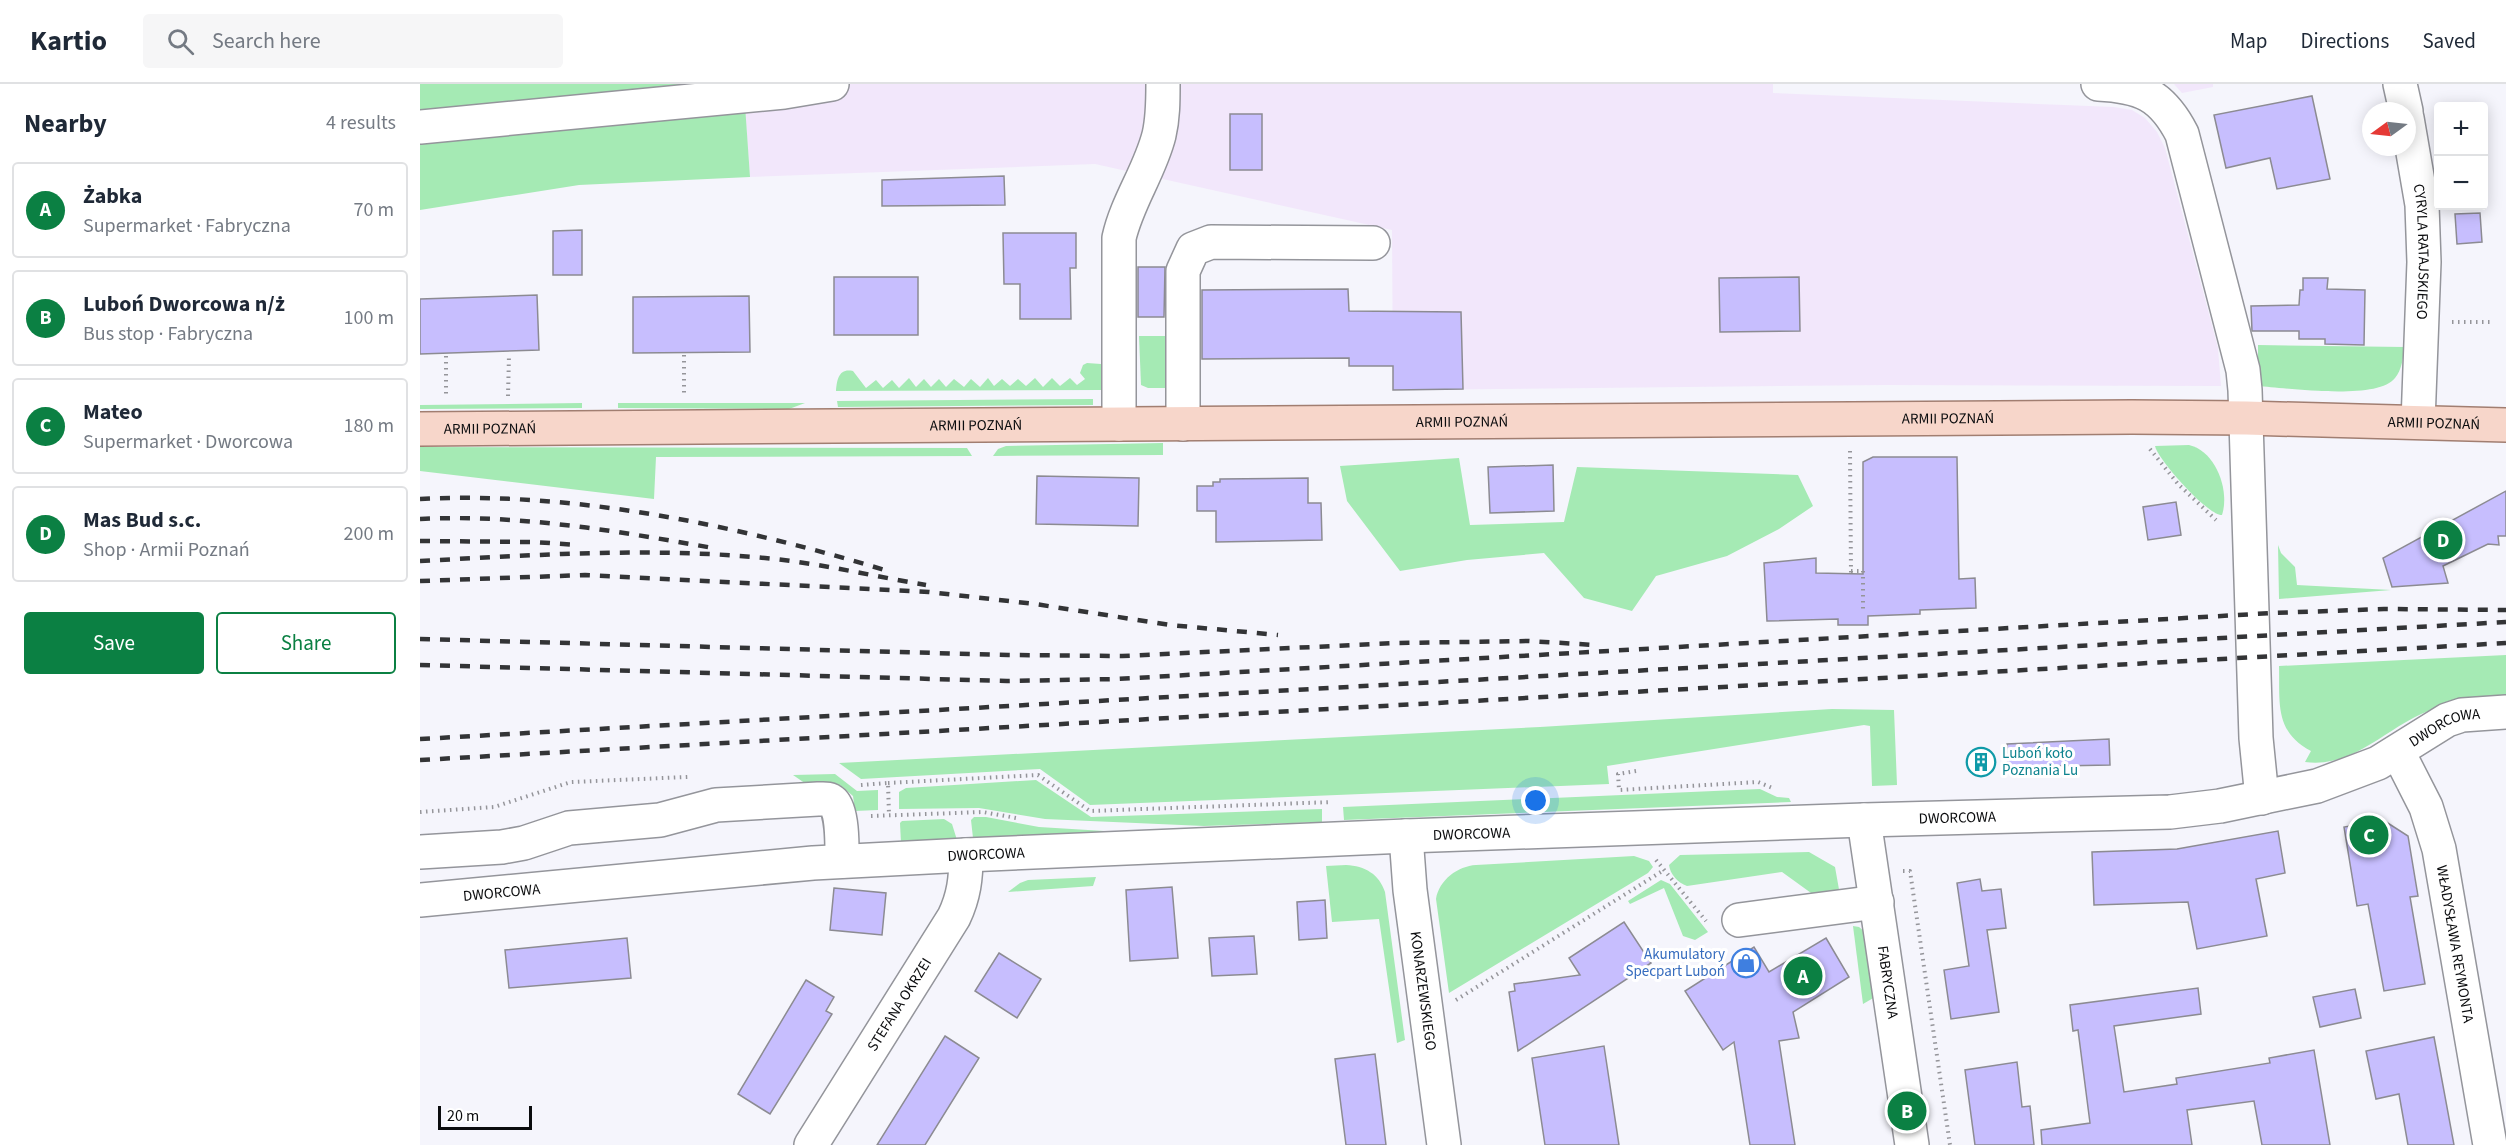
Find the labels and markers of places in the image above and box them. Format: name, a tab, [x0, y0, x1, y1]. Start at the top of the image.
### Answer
pin: D	[2424, 518, 2462, 562]
place label: Luboń koło Poznania Lu	[2002, 743, 2078, 781]
building icon: Luboń koło Poznania Lu	[1965, 746, 1997, 778]
pin: C	[2350, 812, 2388, 858]
place label: Akumulatory Specpart Luboń	[1626, 944, 1725, 982]
shop icon: Akumulatory Specpart Luboń	[1730, 947, 1762, 979]
pin: A	[1784, 954, 1822, 998]
pin: B	[1888, 1088, 1926, 1134]

